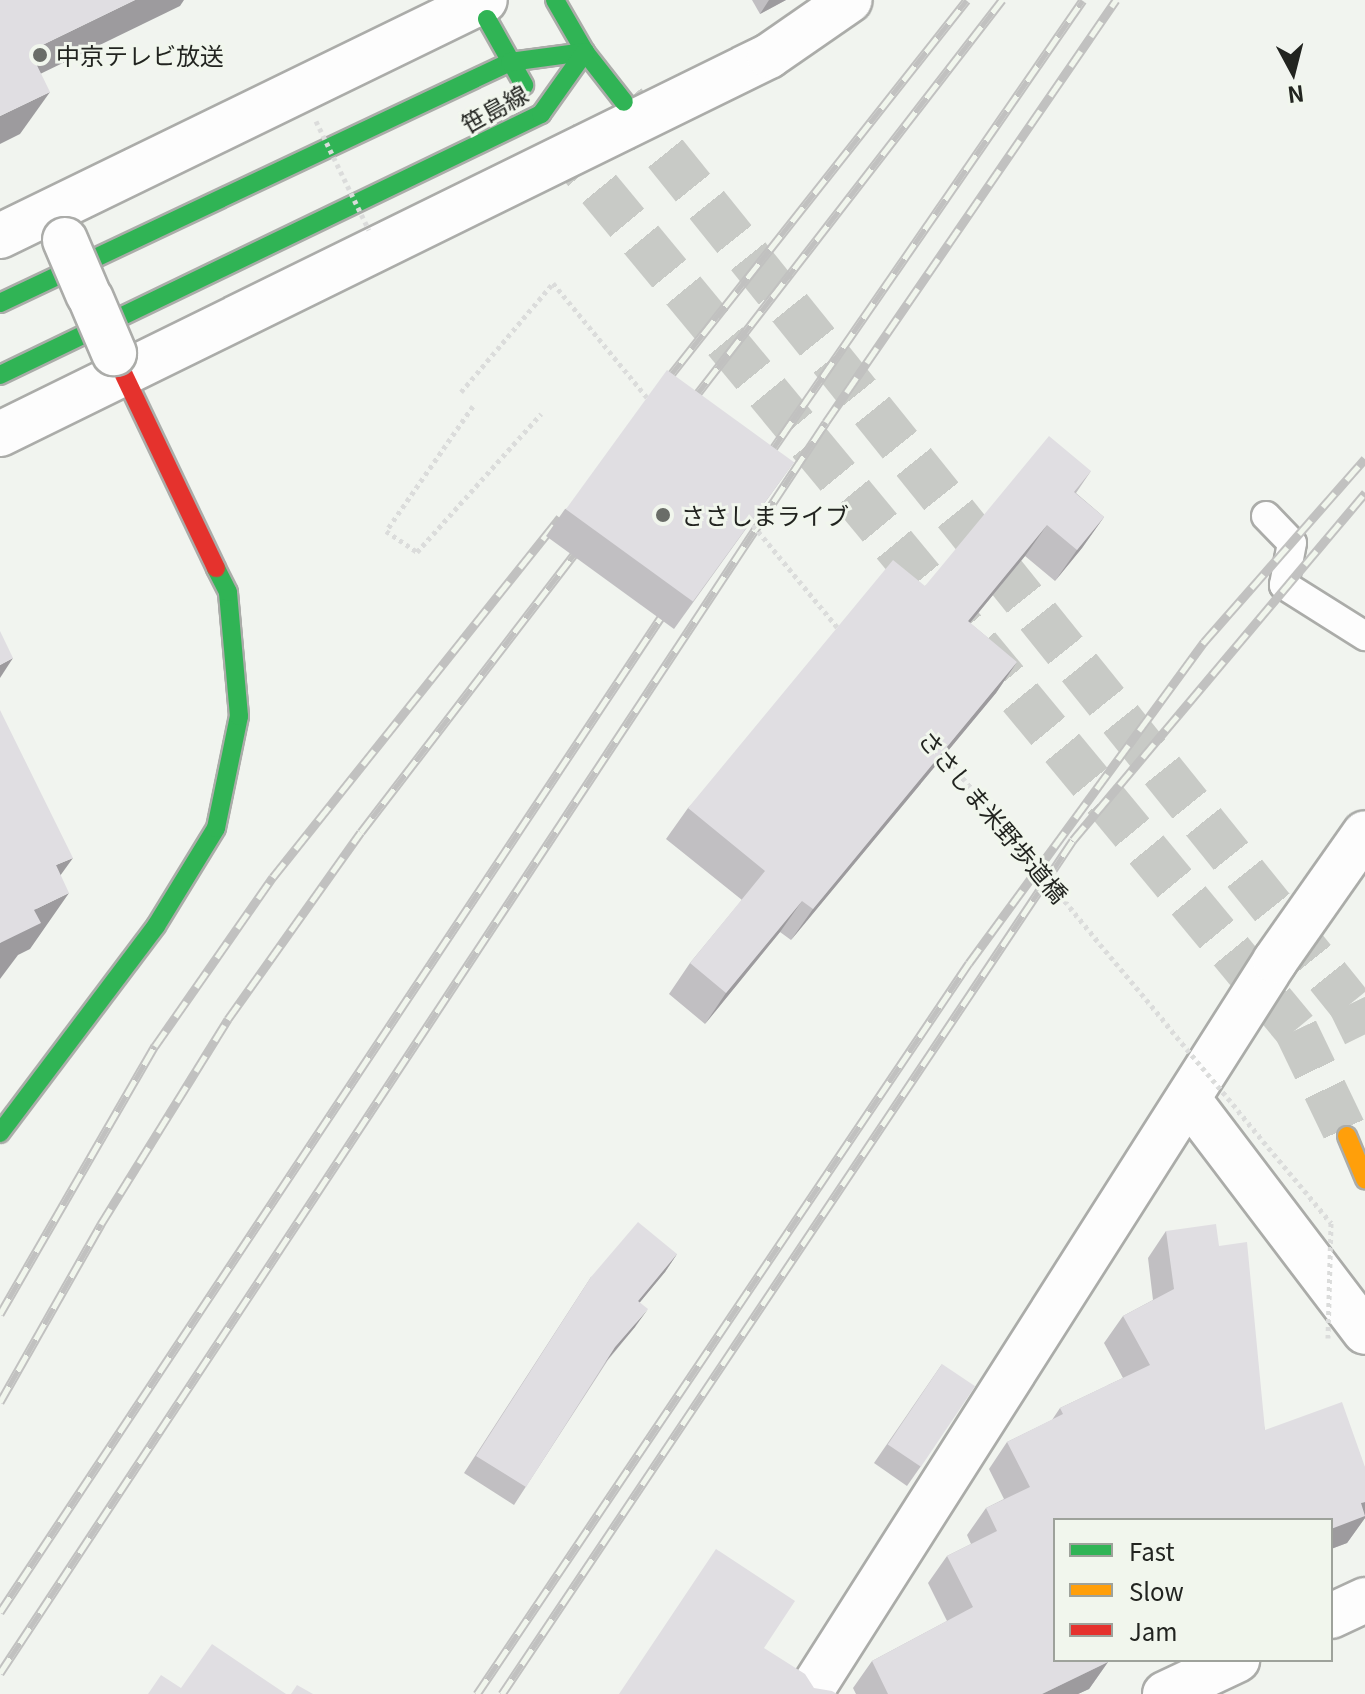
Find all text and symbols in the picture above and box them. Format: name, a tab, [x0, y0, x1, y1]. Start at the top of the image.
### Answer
north arrow	[1253, 32, 1333, 112]
place label: 中京テレビ放送	[56, 41, 224, 69]
marker: 中京テレビ放送	[31, 46, 49, 64]
street label: 笹島線	[456, 78, 532, 138]
text: N	[1286, 79, 1306, 113]
place label: ささしまライブ	[681, 501, 849, 529]
marker: ささしまライブ	[652, 504, 674, 526]
street label: ささしま米野歩道橋	[914, 724, 1074, 908]
legend	[1053, 1518, 1333, 1662]
text: Fast	[1129, 1533, 1174, 1568]
text: Slow	[1129, 1573, 1184, 1608]
text: Jam	[1129, 1613, 1178, 1648]

